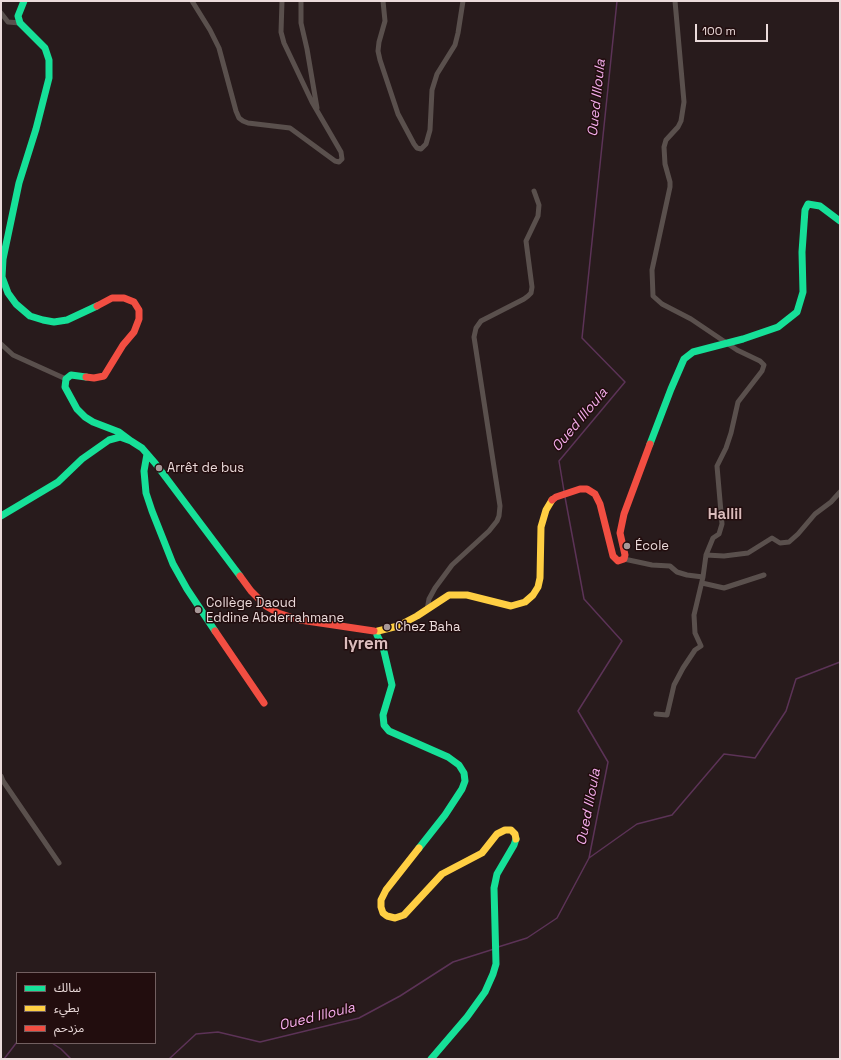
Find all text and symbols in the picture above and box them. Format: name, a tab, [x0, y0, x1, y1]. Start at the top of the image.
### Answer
scale bar	[697, 16, 770, 42]
text: 100 m	[702, 23, 736, 39]
water label: Oued Illoula	[585, 58, 609, 138]
water label: Oued Illoula	[549, 385, 611, 455]
place label: Arrêt de bus	[167, 460, 244, 476]
marker: Arrêt de bus	[154, 463, 164, 473]
district label: Hallil	[708, 506, 742, 524]
place label: École	[635, 538, 669, 554]
marker: École	[622, 541, 632, 551]
place label: Collège Daoud Eddine Abderrahmane	[206, 595, 344, 626]
marker: Collège Daoud Eddine Abderrahmane	[193, 605, 203, 615]
place label: Chez Baha	[395, 619, 460, 635]
marker: Chez Baha	[382, 622, 392, 632]
district label: Iγrem	[344, 634, 388, 654]
water label: Oued Illoula	[573, 767, 605, 847]
legend	[16, 972, 156, 1044]
text: سالك	[54, 980, 81, 996]
water label: Oued Illoula	[277, 999, 357, 1035]
text: بطيء	[54, 1000, 80, 1016]
text: مزدحم	[54, 1020, 84, 1036]

